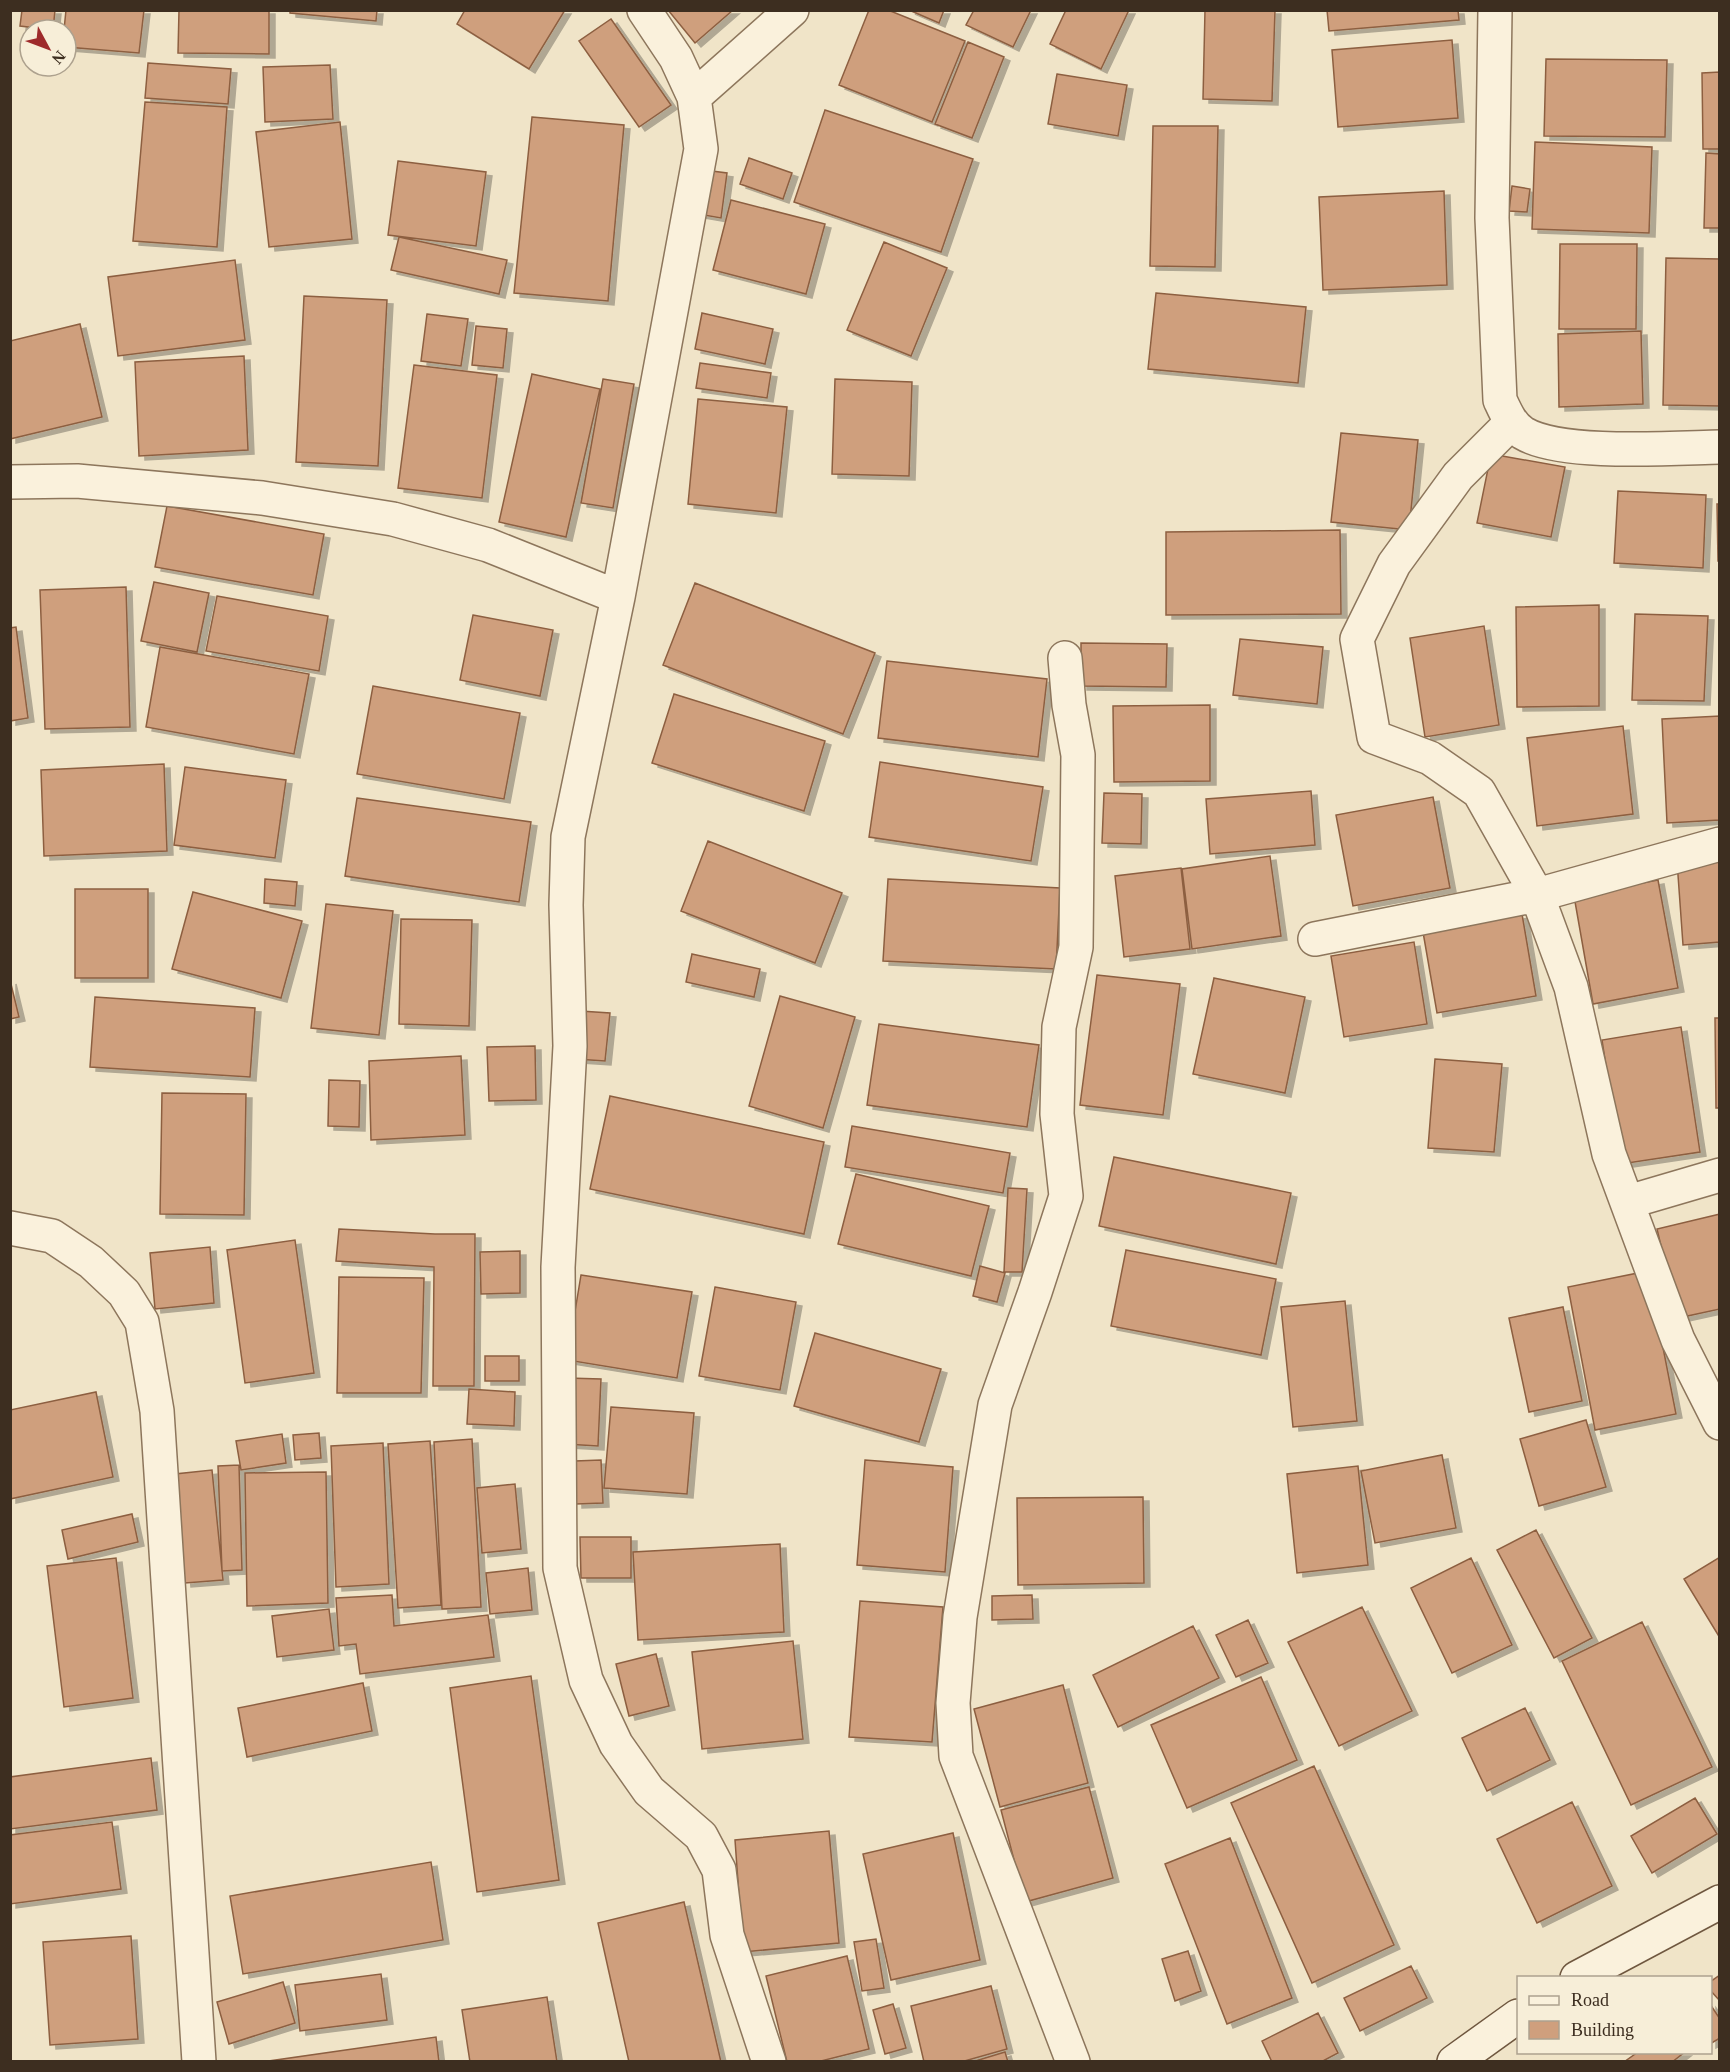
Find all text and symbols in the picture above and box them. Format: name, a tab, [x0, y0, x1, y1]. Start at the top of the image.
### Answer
north arrow	[18, 18, 78, 78]
text: N	[48, 48, 69, 68]
legend	[1517, 1976, 1712, 2054]
text: Road	[1571, 1990, 1609, 2010]
text: Building	[1571, 2020, 1634, 2040]

